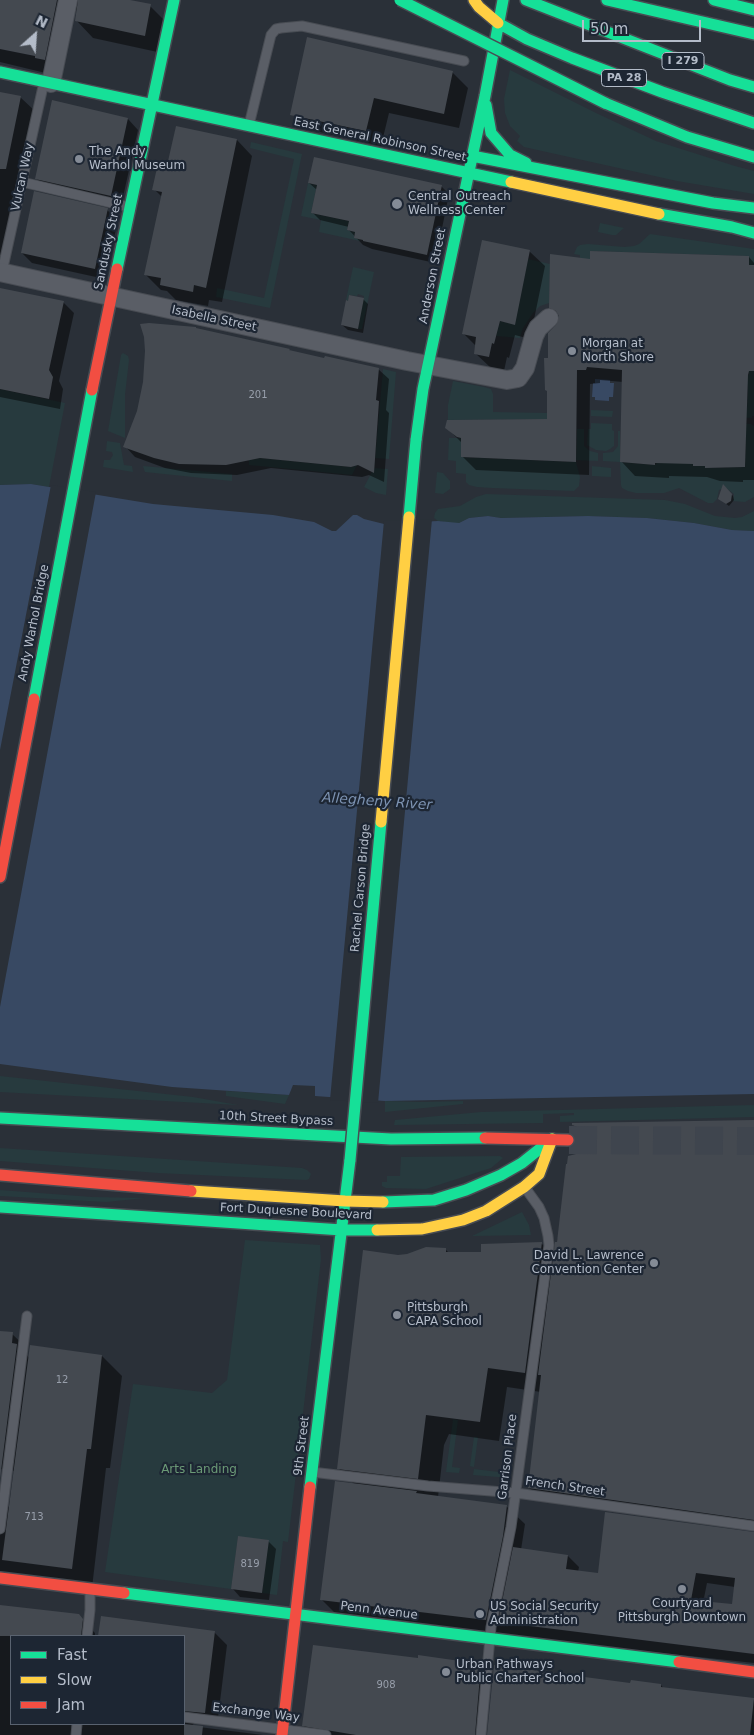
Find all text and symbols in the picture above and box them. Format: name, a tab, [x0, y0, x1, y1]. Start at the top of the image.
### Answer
north arrow	[10, 10, 60, 60]
scale bar	[584, 10, 703, 42]
text: N	[33, 12, 50, 31]
text: 50 m	[590, 20, 628, 38]
road number: I 279	[662, 52, 704, 70]
road number: PA 28	[602, 70, 646, 86]
street label: East General Robinson Street	[292, 115, 468, 165]
street label: Vulcan Way	[9, 142, 37, 212]
place label: The Andy Warhol Museum	[89, 145, 185, 173]
marker: The Andy Warhol Museum	[73, 153, 85, 165]
place label: Central Outreach Wellness Center	[408, 190, 511, 218]
street label: Sandusky Street	[92, 193, 126, 291]
marker: Central Outreach Wellness Center	[390, 197, 404, 211]
street label: Anderson Street	[417, 227, 449, 325]
street label: Isabella Street	[170, 303, 258, 335]
place label: Morgan at North Shore	[582, 337, 654, 365]
marker: Morgan at North Shore	[566, 345, 578, 357]
house number: 201	[248, 389, 268, 401]
street label: Andy Warhol Bridge	[16, 563, 52, 683]
water label: Allegheny River	[321, 790, 433, 814]
street label: Rachel Carson Bridge	[348, 823, 374, 953]
street label: 10th Street Bypass	[218, 1109, 334, 1129]
street label: Fort Duquesne Boulevard	[219, 1201, 373, 1223]
place label: David L. Lawrence Convention Center	[531, 1249, 644, 1277]
marker: David L. Lawrence Convention Center	[648, 1257, 660, 1269]
place label: Pittsburgh CAPA School	[407, 1301, 482, 1329]
marker: Pittsburgh CAPA School	[391, 1309, 403, 1321]
house number: 12	[56, 1374, 68, 1386]
street label: Garrison Place	[496, 1413, 520, 1501]
street label: 9th Street	[291, 1415, 313, 1477]
park label: Arts Landing	[161, 1463, 237, 1477]
street label: French Street	[524, 1474, 606, 1500]
house number: 713	[24, 1511, 44, 1523]
house number: 819	[240, 1558, 260, 1570]
marker: Courtyard Pittsburgh Downtown	[676, 1583, 688, 1595]
place label: Courtyard Pittsburgh Downtown	[618, 1597, 746, 1625]
street label: Penn Avenue	[340, 1599, 418, 1623]
place label: US Social Security Administration	[490, 1600, 599, 1628]
marker: US Social Security Administration	[474, 1608, 486, 1620]
legend	[10, 1635, 185, 1725]
text: Fast	[57, 1646, 87, 1664]
place label: Urban Pathways Public Charter School	[456, 1658, 584, 1686]
marker: Urban Pathways Public Charter School	[440, 1666, 452, 1678]
text: Slow	[57, 1671, 92, 1689]
house number: 908	[376, 1679, 396, 1691]
text: Jam	[57, 1696, 85, 1714]
street label: Exchange Way	[211, 1700, 301, 1726]

